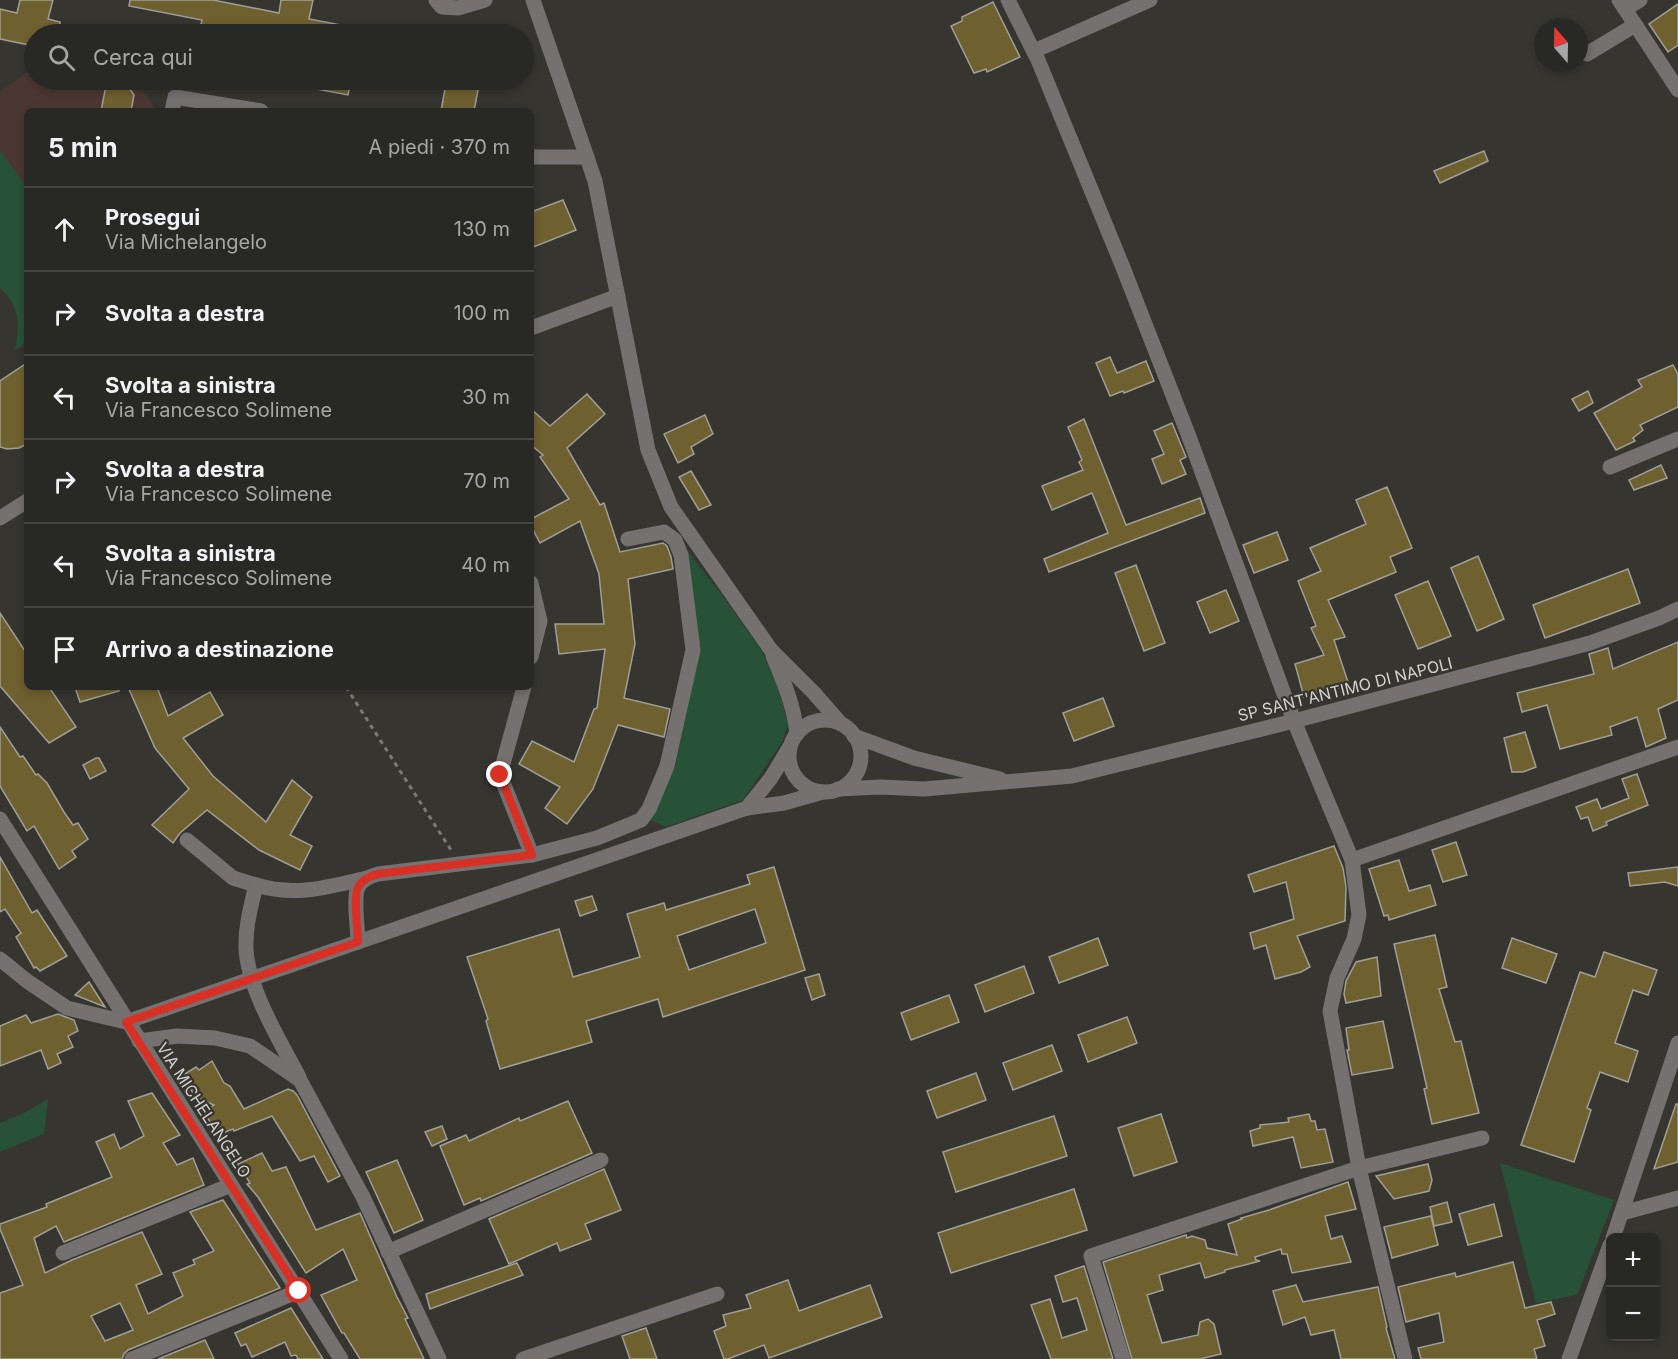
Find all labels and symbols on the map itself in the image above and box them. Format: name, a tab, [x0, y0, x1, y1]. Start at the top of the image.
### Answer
north arrow	[1534, 18, 1588, 72]
street label: SP SANT'ANTIMO DI NAPOLI	[1236, 653, 1454, 725]
route end	[486, 761, 512, 787]
street label: VIA MICHELANGELO	[153, 1039, 255, 1181]
route start	[285, 1277, 311, 1303]

